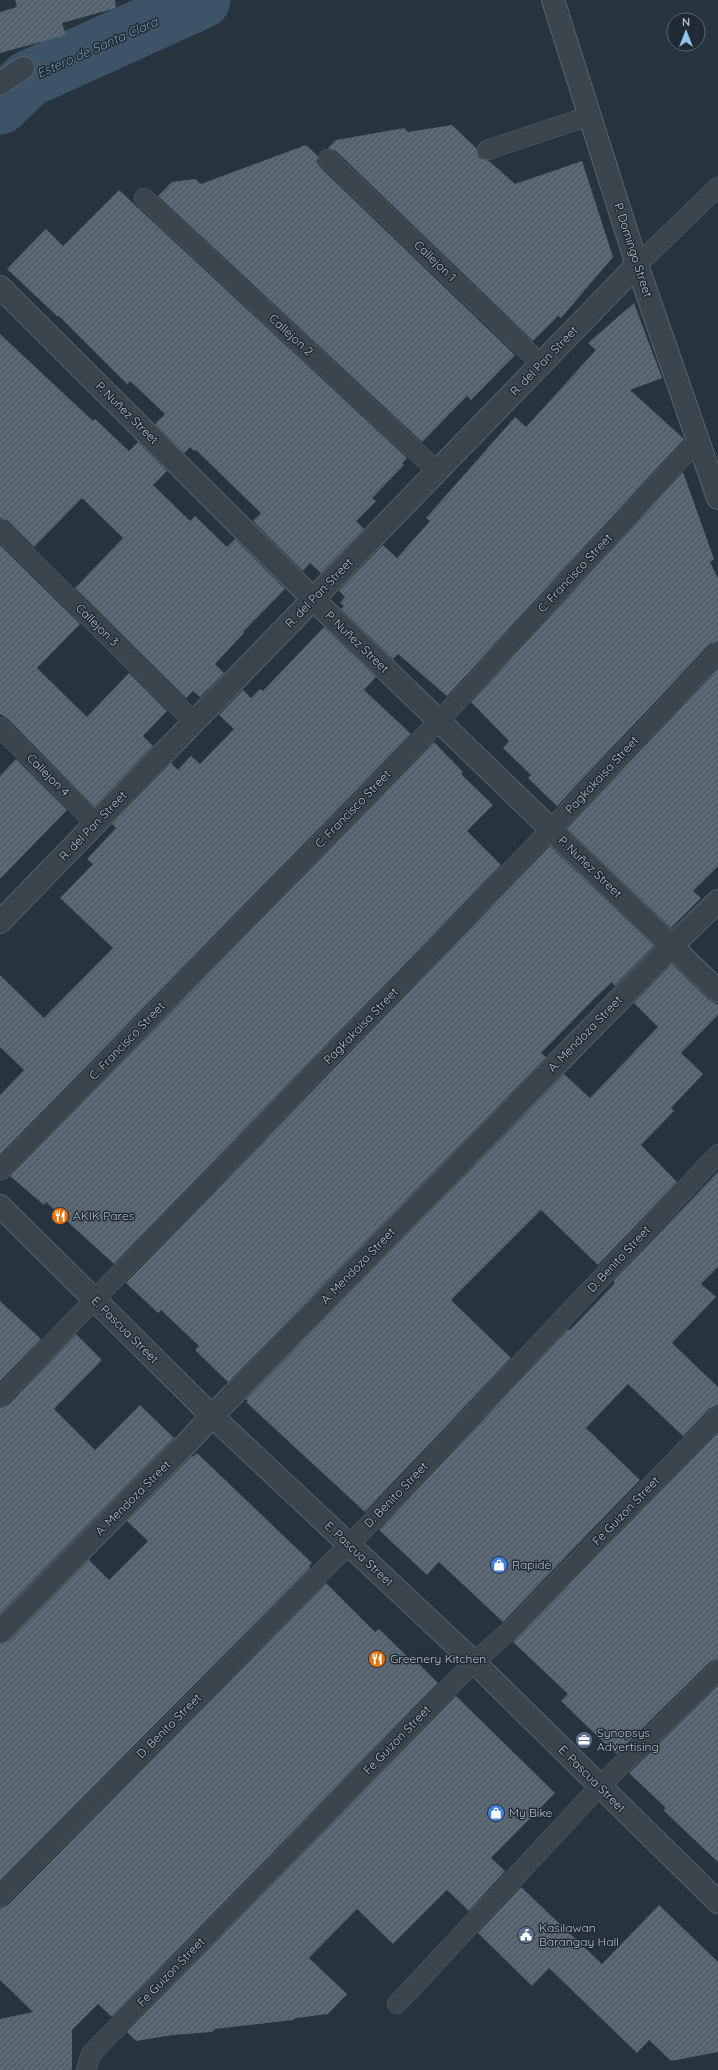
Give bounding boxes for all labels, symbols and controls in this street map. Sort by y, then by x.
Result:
north arrow [666,12,706,52]
water label: Estero de Santa Clara [34,13,161,81]
text: N [682,15,690,29]
street label: P. Domingo Street [611,201,656,299]
street label: Callejon 1 [411,237,459,284]
street label: Callejon 2 [266,311,317,359]
street label: R. del Pan Street [507,323,581,399]
street label: P. Nuñez Street [93,378,162,447]
street label: C. Francisco Street [534,530,615,615]
street label: R. del Pan Street [282,555,356,631]
street label: Callejon 3 [73,600,122,649]
street label: P. Nuñez Street [322,608,392,676]
street label: Pagkakaisa Street [562,733,641,817]
street label: Callejon 4 [24,750,73,799]
street label: C. Francisco Street [312,767,394,851]
street label: R. del Pan Street [56,788,130,864]
street label: P. Nuñez Street [555,833,625,901]
street label: Pagkakaisa Street [320,984,401,1067]
street label: A. Mendoza Street [544,992,625,1075]
street label: C. Francisco Street [86,999,168,1083]
restaurant icon: AKIK Pares [50,1206,70,1226]
place label: AKIK Pares [73,1208,135,1223]
street label: D. Benito Street [584,1222,653,1295]
street label: A. Mendoza Street [317,1224,398,1307]
street label: E. Pascua Street [89,1293,162,1366]
street label: A. Mendoza Street [92,1457,173,1538]
street label: D. Benito Street [361,1459,431,1531]
street label: Fe Guizon Street [589,1473,662,1548]
street label: E. Pascua Street [322,1518,397,1589]
shop icon: Rapidè [489,1555,509,1575]
place label: Rapidè [512,1557,551,1572]
restaurant icon: Greenery Kitchen [367,1649,387,1669]
place label: Greenery Kitchen [390,1651,486,1666]
street label: D. Benito Street [133,1690,204,1761]
street label: Fe Guizon Street [360,1702,433,1777]
place label: Synopsys Advertising [597,1725,659,1754]
office icon: Synopsys Advertising [574,1730,594,1750]
street label: E. Pascua Street [556,1742,629,1815]
shop icon: My Bike [486,1803,506,1823]
place label: My Bike [509,1805,553,1820]
place label: Kasilawan Barangay Hall [539,1920,619,1949]
public building icon: Kasilawan Barangay Hall [516,1925,536,1945]
street label: Fe Guizon Street [134,1934,207,2009]

